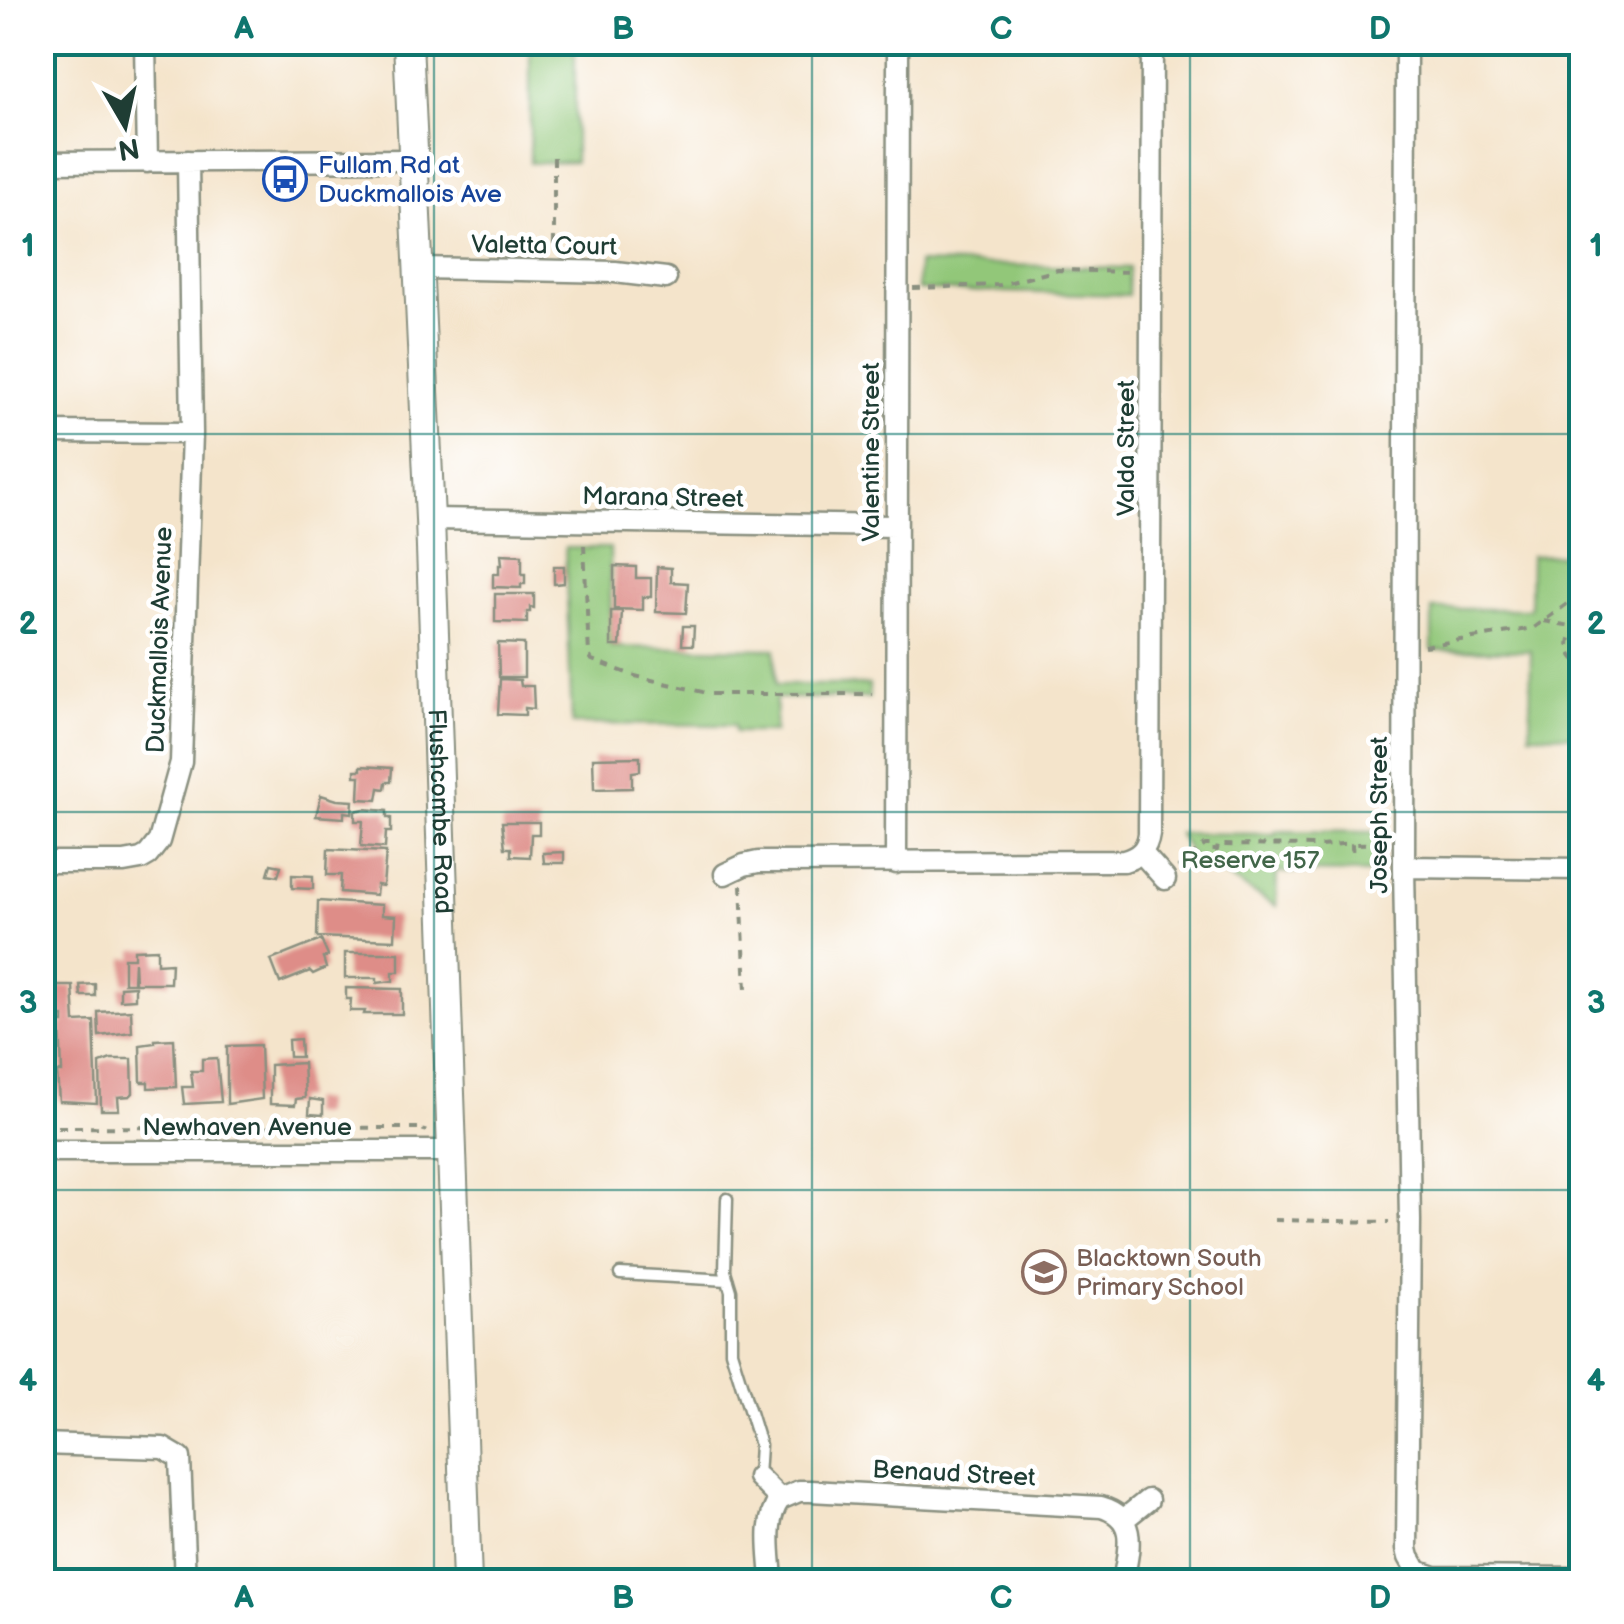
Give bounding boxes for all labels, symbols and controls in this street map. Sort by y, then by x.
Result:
text: A [233,10,254,49]
text: B [612,10,634,49]
text: C [990,10,1012,49]
text: D [1369,10,1391,49]
north arrow [75,75,175,175]
text: N [116,130,142,166]
place label: Fullam Rd at Duckmallois Ave [318,150,502,210]
bus stop icon: Fullam Rd at Duckmallois Ave [262,156,308,202]
text: 1 [21,227,35,266]
text: 1 [1589,227,1603,266]
street label: Valetta Court [471,229,618,263]
street label: Valentine Street [856,362,887,542]
street label: Valda Street [1111,379,1142,516]
street label: Marana Street [582,481,744,515]
street label: Duckmallois Avenue [141,526,179,754]
text: 2 [18,605,38,644]
text: 2 [1586,605,1606,644]
street label: Flushcombe Road [421,708,459,914]
street label: Joseph Street [1364,736,1395,894]
park label: Reserve 157 [1181,845,1320,876]
text: 3 [19,984,37,1023]
text: 3 [1587,984,1605,1023]
street label: Newhaven Avenue [142,1112,352,1143]
place label: Blacktown South Primary School [1076,1243,1262,1303]
school or university icon: Blacktown South Primary School [1021,1249,1067,1295]
text: 4 [19,1362,38,1401]
text: 4 [1587,1362,1606,1401]
street label: Benaud Street [872,1454,1037,1494]
text: A [233,1579,254,1618]
text: B [612,1579,634,1618]
text: C [990,1579,1012,1618]
text: D [1369,1579,1391,1618]

